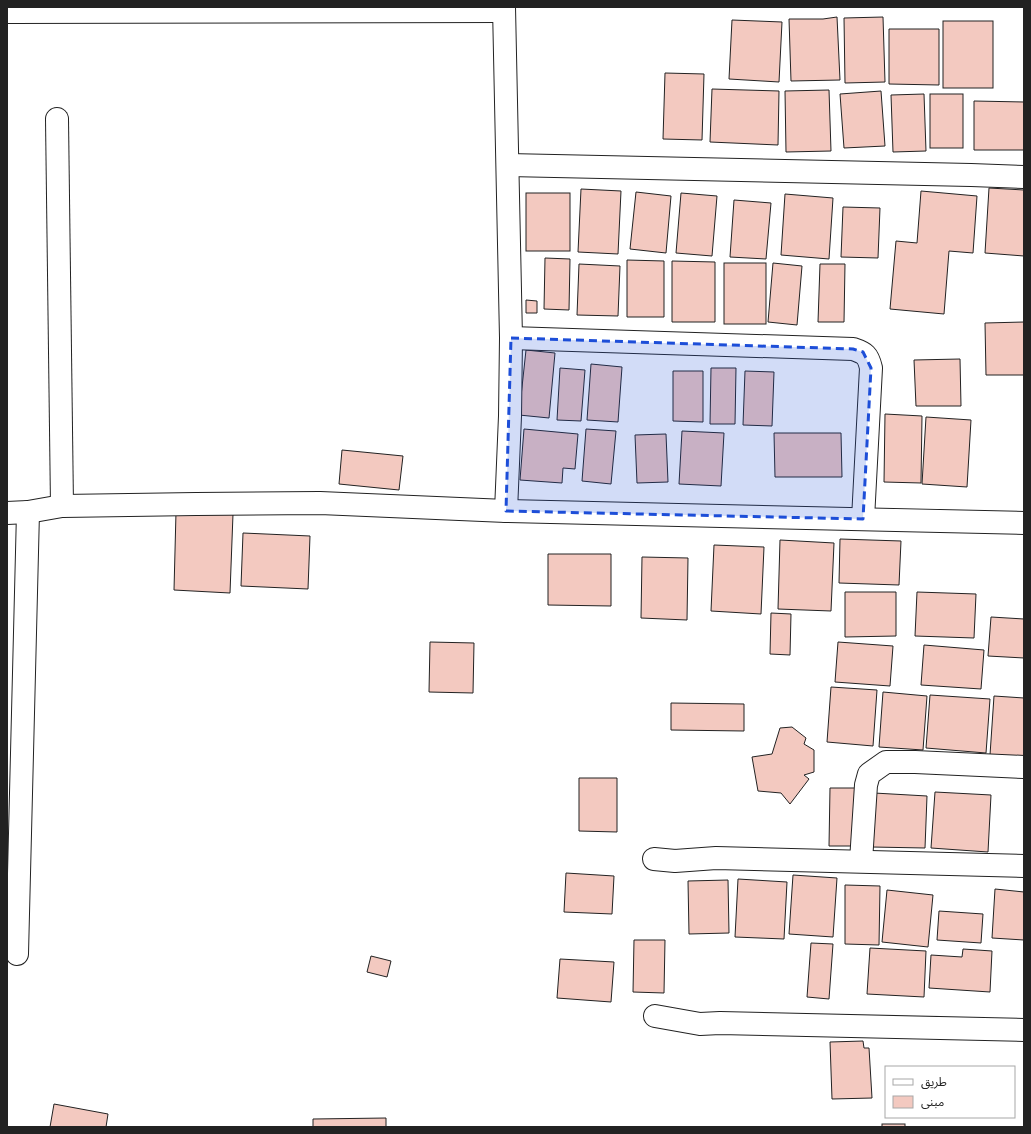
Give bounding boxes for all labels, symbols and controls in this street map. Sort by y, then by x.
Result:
legend [885,1066,1015,1118]
text: طريق [921,1074,947,1090]
text: مبنى [921,1094,944,1109]

